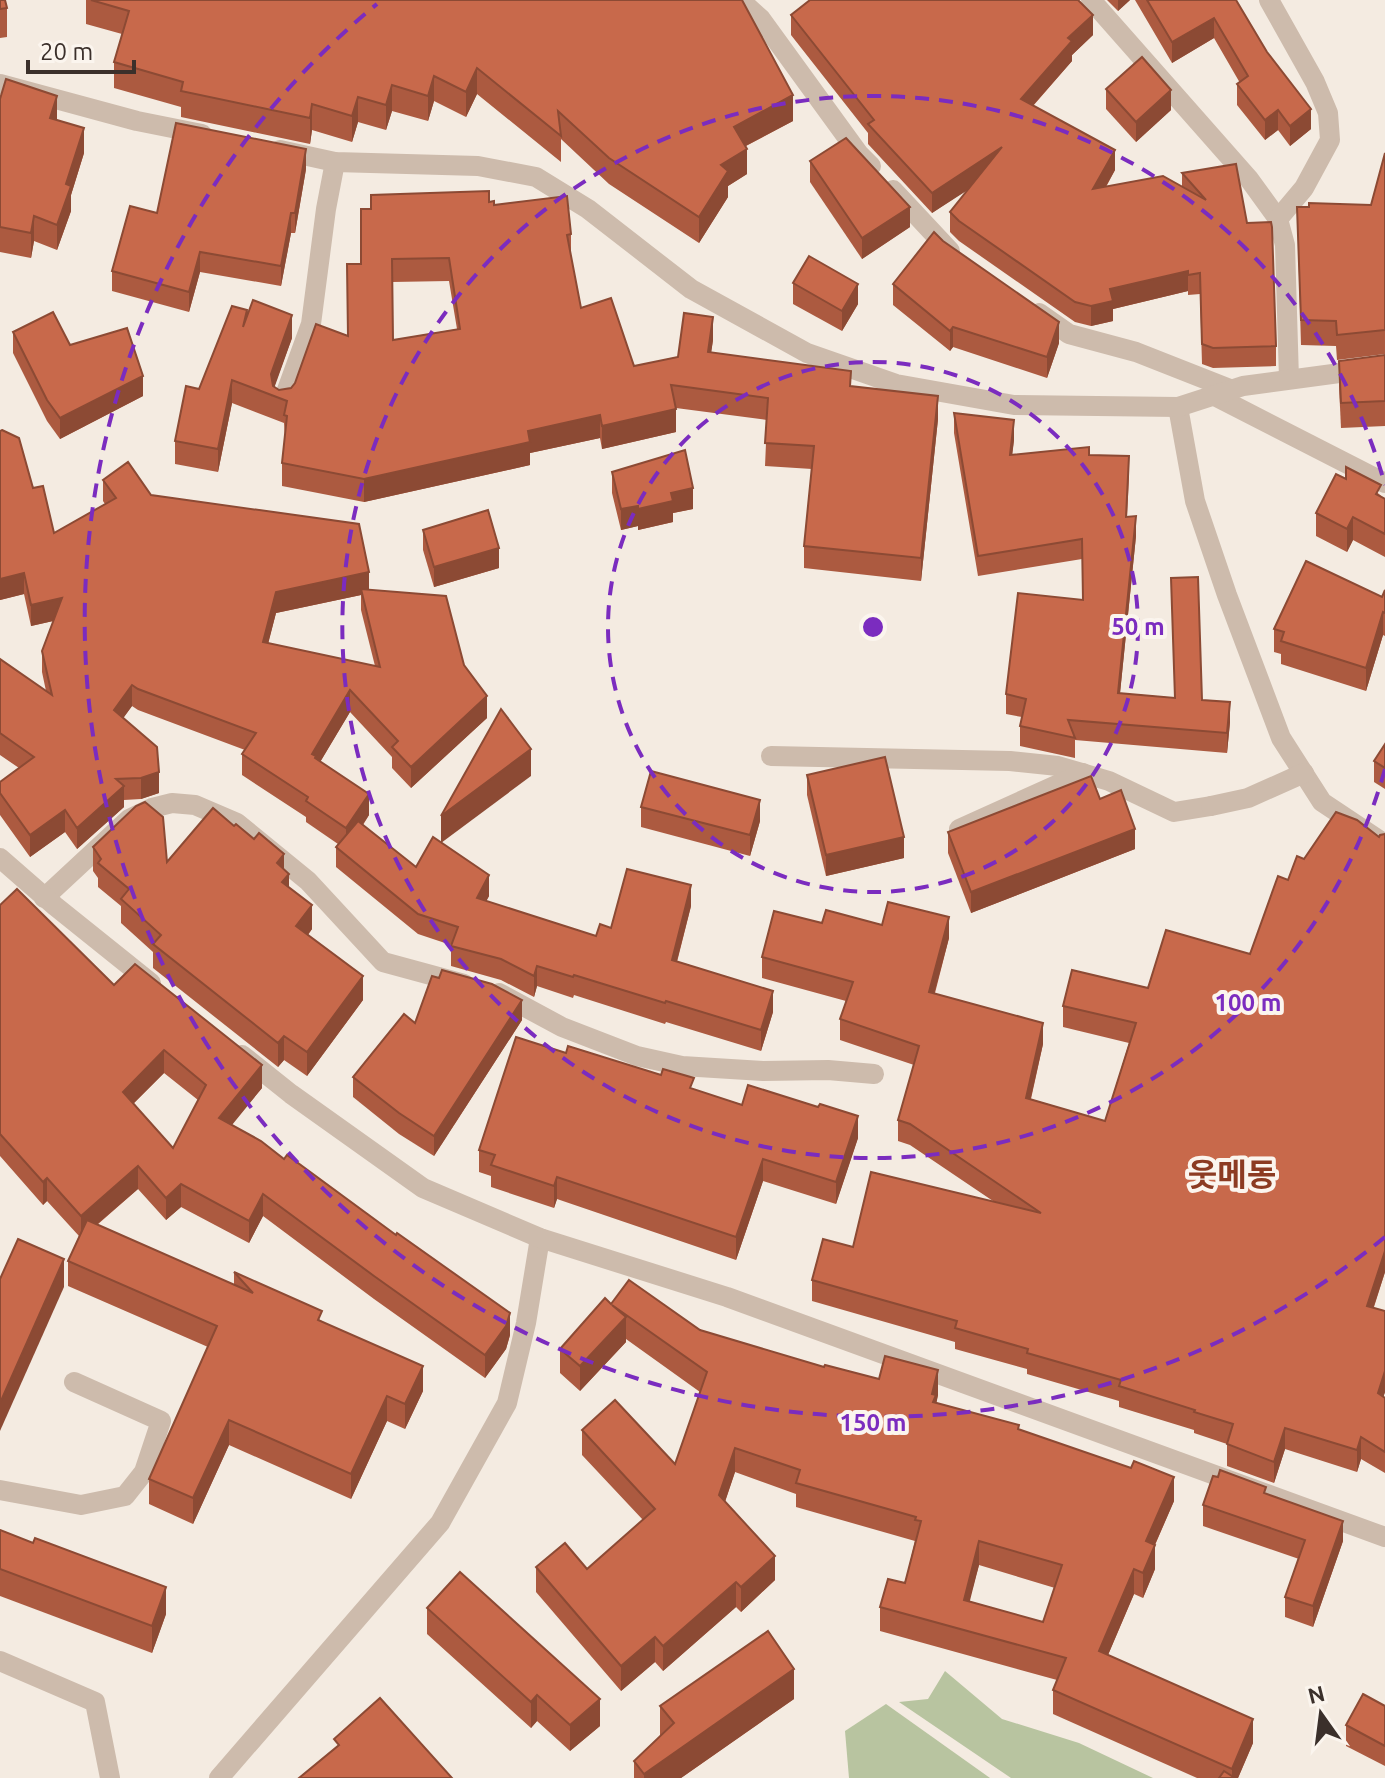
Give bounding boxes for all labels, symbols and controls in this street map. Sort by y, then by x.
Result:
scale bar [28,24,134,74]
text: 20 m [40,38,93,65]
centre of rings [859,613,887,641]
text: 50 m [1111,613,1165,640]
text: 100 m [1215,989,1281,1016]
district label: 웃메동 [1188,1156,1276,1192]
text: 150 m [840,1409,906,1436]
north arrow [1281,1674,1361,1754]
text: N [1305,1680,1327,1708]

